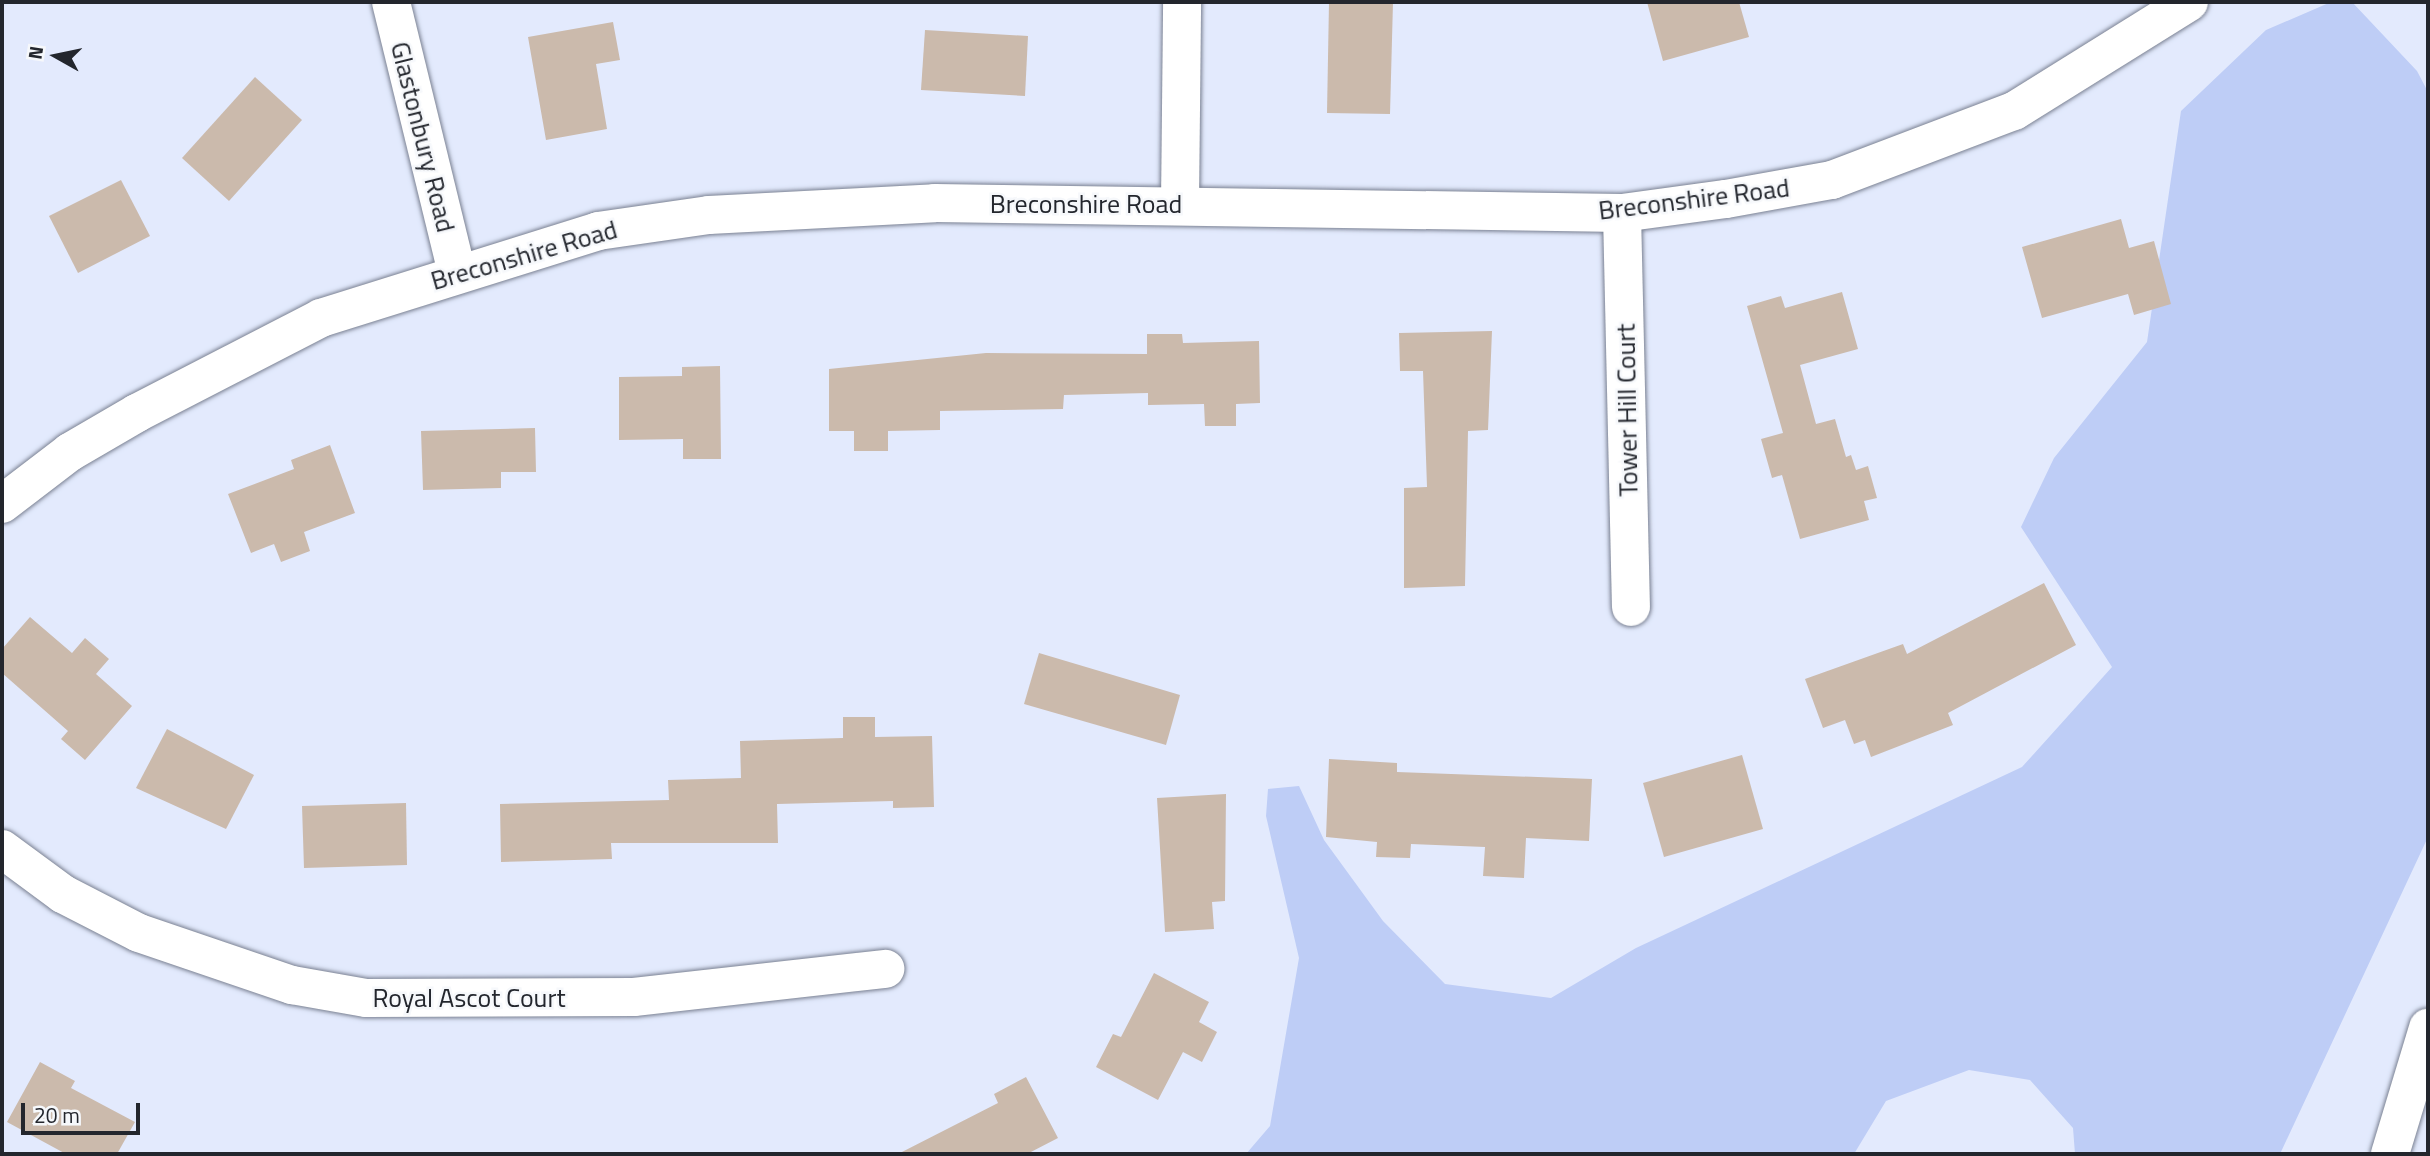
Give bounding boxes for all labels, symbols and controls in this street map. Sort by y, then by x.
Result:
north arrow [21,21,91,91]
street label: Glastonbury Road [384,39,462,235]
text: N [19,44,50,61]
street label: Breconshire Road [1597,172,1791,226]
street label: Breconshire Road [990,188,1182,220]
street label: Breconshire Road [427,213,621,297]
street label: Tower Hill Court [1610,323,1644,497]
street label: Royal Ascot Court [372,982,566,1014]
scale bar [24,1090,144,1134]
text: 20 m [34,1099,80,1131]

